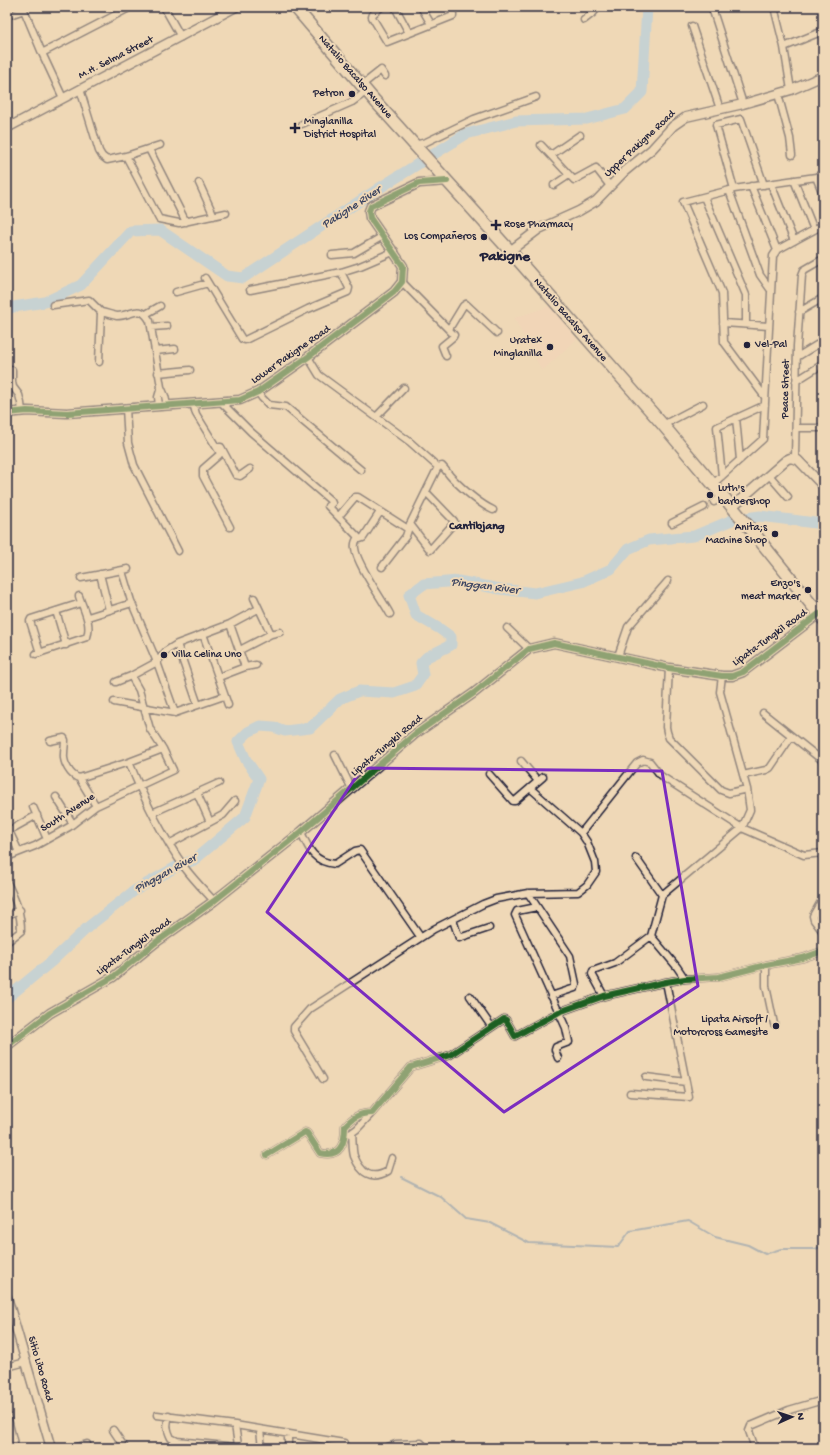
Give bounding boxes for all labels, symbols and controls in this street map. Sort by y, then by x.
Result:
street label: M.H. Selma Street [77,33,157,82]
street label: Natalio Bacalso Avenue [316,33,395,121]
place label: Petron [312,88,345,100]
marker: Petron [347,89,357,99]
street label: Upper Pakigne Road [602,107,679,180]
place label: Minglanilla District Hospital [303,116,377,141]
marker: Minglanilla District Hospital [289,122,301,134]
water label: Pakigne River [320,182,386,232]
place label: Rose Pharmacy [504,219,573,231]
marker: Rose Pharmacy [491,220,501,230]
place label: Los Compañeros [404,231,477,243]
marker: Los Compañeros [479,232,489,242]
district label: Pakigne [479,248,531,266]
street label: Natalio Bacalso Avenue [531,276,610,364]
street label: Lower Pakigne Road [249,322,334,387]
place label: Uratex Minglanilla [493,335,543,360]
place label: Vel-Pal [754,339,788,351]
marker: Vel-Pal [742,340,752,350]
marker: Uratex Minglanilla [545,342,555,352]
street label: Peace Street [779,358,793,420]
place label: Luth's barbershop [718,483,771,508]
marker: Luth's barbershop [705,490,715,500]
district label: Cantibjang [448,520,505,534]
place label: Anita;s Machine Shop [706,522,768,547]
marker: Anita;s Machine Shop [770,529,780,539]
water label: Pinggan River [450,576,523,598]
place label: Enzo's meat marker [741,578,801,603]
marker: Enzo's meat marker [803,585,813,595]
street label: Lipata-Tungkil Road [730,606,811,669]
place label: Villa Celina Uno [171,649,242,661]
marker: Villa Celina Uno [159,650,169,660]
street label: Lipata-Tungkil Road [349,712,426,779]
street label: South Avenue [39,791,98,835]
water label: Pinggan River [133,850,202,897]
street label: Lipata-Tungkil Road [94,915,175,978]
place label: Lipata Airsoft / Motorcross Gamesite [673,1013,768,1039]
marker: Lipata Airsoft / Motorcross Gamesite [771,1021,781,1031]
street label: Sitio Libo Road [25,1335,55,1404]
north arrow [772,1397,812,1437]
text: N [794,1413,806,1420]

